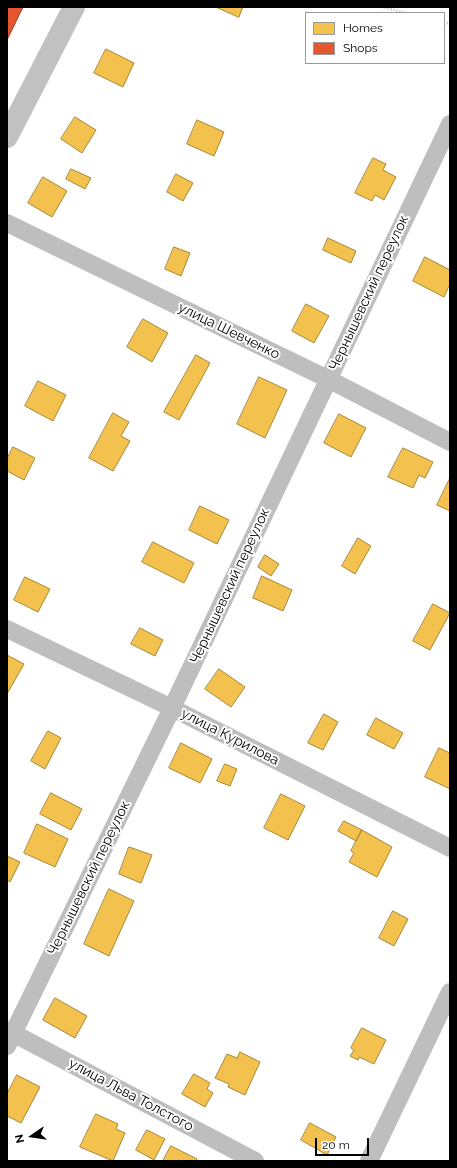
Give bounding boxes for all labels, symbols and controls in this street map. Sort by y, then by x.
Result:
legend [305,12,445,64]
text: Homes [343,21,383,35]
text: Shops [343,41,378,55]
street label: Чернышевский переулок [326,213,412,373]
street label: улица Шевченко [175,299,283,363]
street label: Чернышевский переулок [187,506,273,666]
street label: улица Курилова [178,705,282,769]
street label: Чернышевский переулок [44,798,134,958]
street label: улица Льва Толстого [66,1055,196,1135]
north arrow [12,1116,52,1156]
scale bar [317,1130,371,1156]
text: N [13,1133,27,1144]
text: 20 m [322,1138,350,1152]

